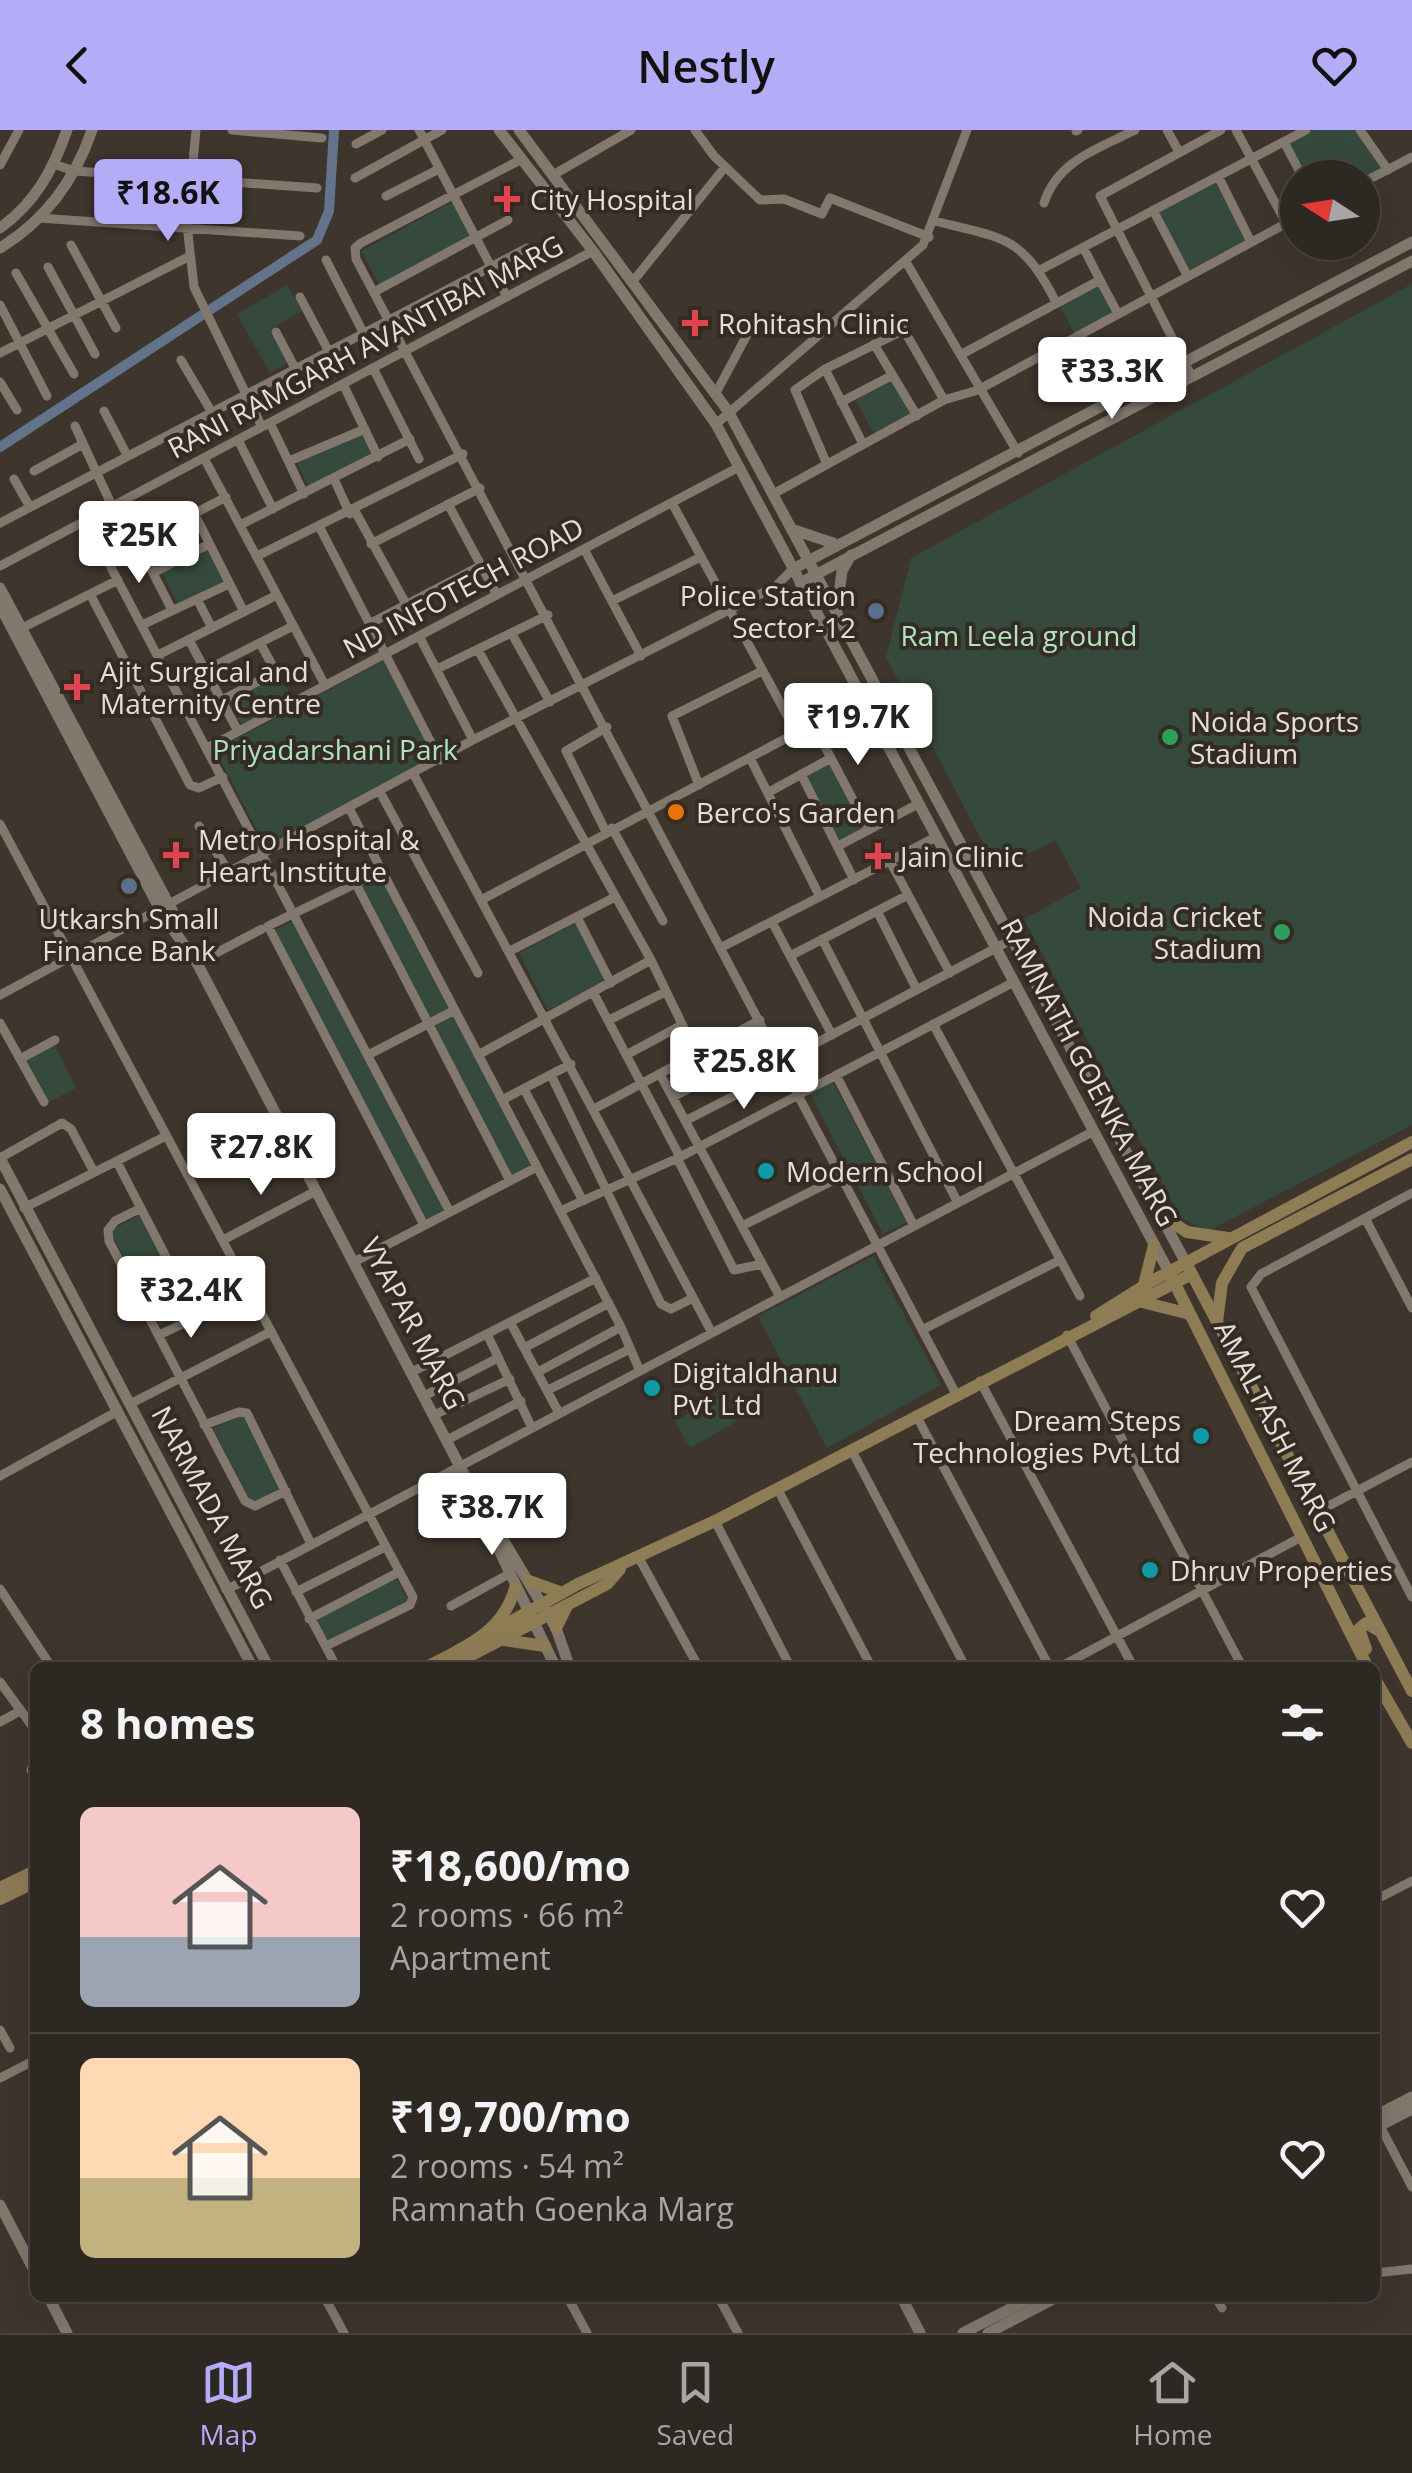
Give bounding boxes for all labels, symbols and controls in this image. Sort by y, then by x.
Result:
text: Nestly [637,35,775,96]
icon: back [50,38,105,93]
icon: heart [1307,38,1362,93]
pin: ₹18.6K [87,159,249,244]
north arrow [1280,160,1380,260]
map controls [1280,160,1380,260]
text: ₹18.6K [116,170,220,213]
place label: City Hospital [530,180,694,218]
marker: City Hospital [494,186,520,212]
street label: RANI RAMGARH AVANTIBAI MARG [161,225,569,467]
place label: Rohitash Clinic [718,304,909,342]
marker: Rohitash Clinic [682,310,708,336]
pin: ₹33.3K [1031,337,1193,422]
text: ₹33.3K [1060,348,1164,391]
pin: ₹25K [80,501,198,586]
street label: ND INFOTECH ROAD [336,507,590,667]
text: ₹25K [101,512,177,555]
place label: Police Station Sector-12 [680,576,856,646]
marker: Police Station Sector-12 [865,600,887,622]
park label: Ram Leela ground [901,616,1137,654]
place label: Ajit Surgical and Maternity Centre [100,652,321,722]
marker: Ajit Surgical and Maternity Centre [64,674,90,700]
pin: ₹19.7K [777,683,939,768]
text: ₹19.7K [806,694,910,737]
place label: Noida Sports Stadium [1190,702,1359,772]
marker: Noida Sports Stadium [1159,726,1181,748]
park label: Priyadarshani Park [212,730,458,768]
place label: Berco's Garden [696,793,896,831]
marker: Berco's Garden [665,801,687,823]
place label: Metro Hospital & Heart Institute [198,820,420,890]
place label: Jain Clinic [897,837,1024,875]
marker: Metro Hospital & Heart Institute [163,842,189,868]
marker: Jain Clinic [865,843,891,869]
marker: Utkarsh Small Finance Bank [118,875,140,897]
place label: Noida Cricket Stadium [1087,897,1262,967]
place label: Utkarsh Small Finance Bank [39,899,219,969]
street label: RAMNATH GOENKA MARG [993,911,1187,1233]
marker: Noida Cricket Stadium [1271,921,1293,943]
pin: ₹25.8K [663,1027,825,1112]
text: ₹25.8K [692,1038,796,1081]
pin: ₹27.8K [180,1113,342,1198]
text: ₹27.8K [209,1124,313,1167]
place label: Modern School [786,1152,983,1190]
marker: Modern School [755,1160,777,1182]
street label: VYAPAR MARG [353,1230,475,1416]
pin: ₹32.4K [110,1256,272,1341]
text: ₹32.4K [139,1267,243,1310]
street label: AMALTASH MARG [1206,1314,1346,1538]
place label: Digitaldhanu Pvt Ltd [672,1353,838,1423]
marker: Digitaldhanu Pvt Ltd [641,1377,663,1399]
street label: NARMADA MARG [143,1399,283,1615]
place label: Dream Steps Technologies Pvt Ltd [913,1401,1181,1471]
marker: Dream Steps Technologies Pvt Ltd [1190,1425,1212,1447]
pin: ₹38.7K [411,1473,573,1558]
text: ₹38.7K [440,1484,544,1527]
place label: Dhruv Properties [1170,1551,1393,1589]
marker: Dhruv Properties [1139,1559,1161,1581]
text: 8 homes [80,1694,255,1751]
icon: filters [1275,1695,1330,1750]
text: ₹18,600/mo [390,1836,631,1893]
icon: home [160,1847,280,1967]
icon: heart [1275,1880,1330,1935]
text: 2 rooms · 66 m² [390,1893,624,1936]
text: Apartment [390,1936,551,1979]
text: ₹19,700/mo [390,2087,631,2144]
icon: home [160,2098,280,2218]
icon: heart [1275,2131,1330,2186]
text: 2 rooms · 54 m² [390,2144,624,2187]
text: Ramnath Goenka Marg [390,2187,734,2230]
tab: Map [200,2355,257,2453]
tab: Saved [656,2355,734,2453]
tab: Home [1133,2355,1212,2453]

